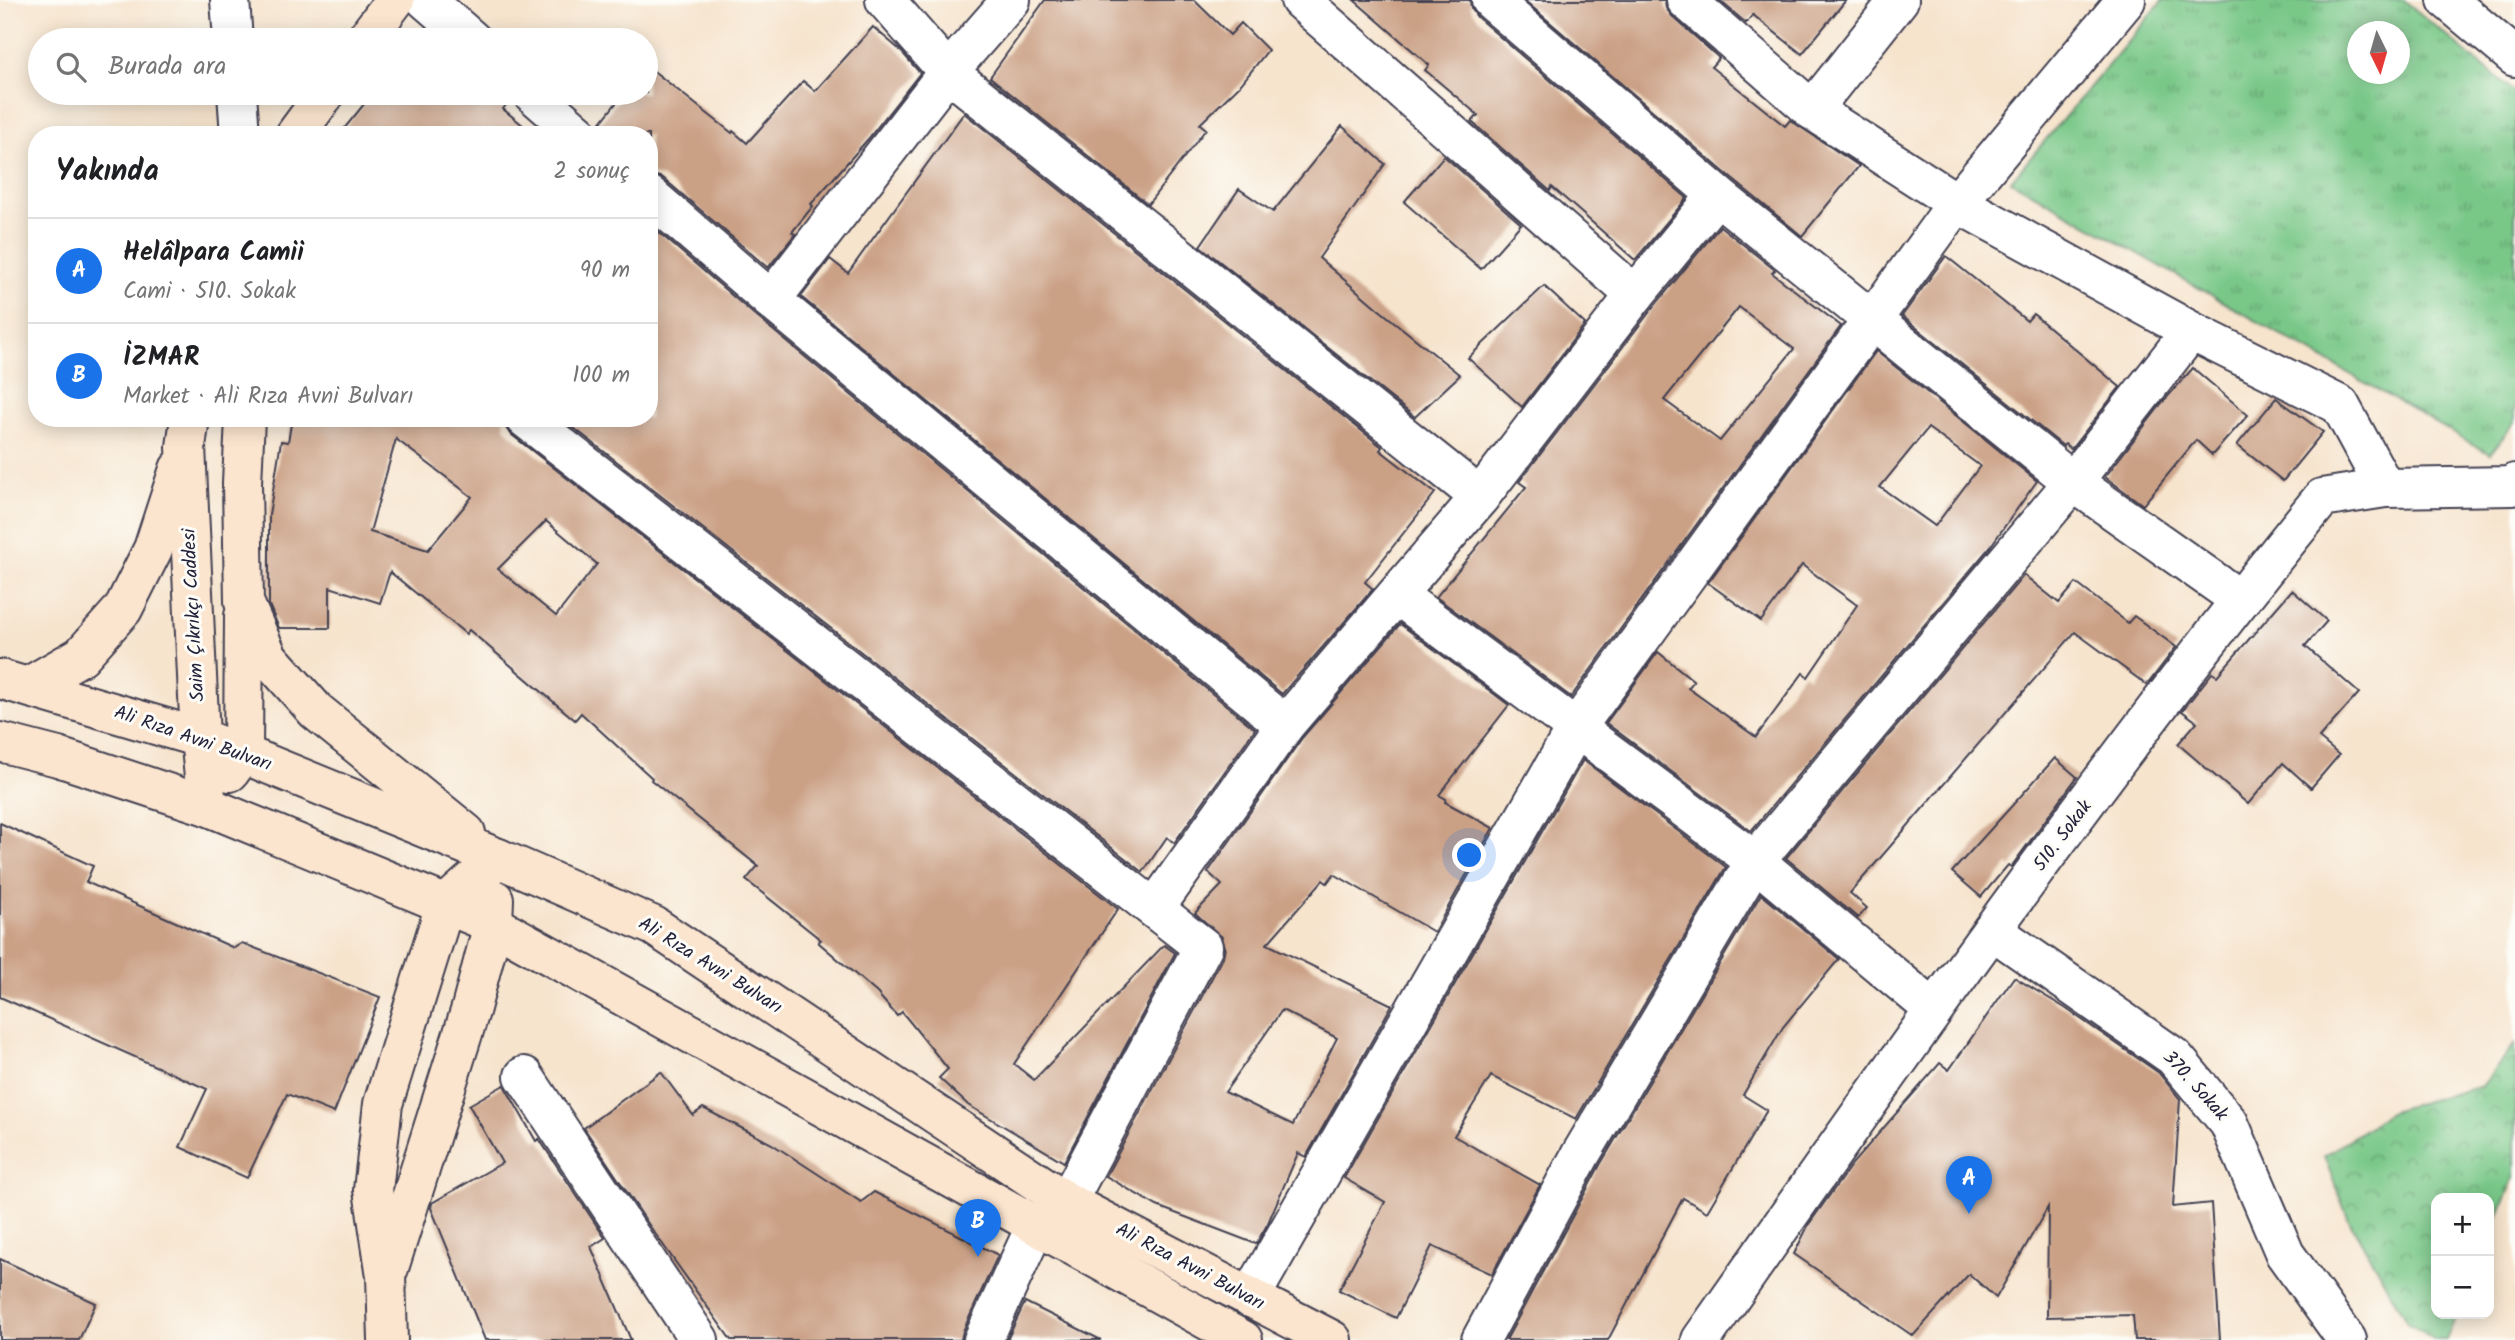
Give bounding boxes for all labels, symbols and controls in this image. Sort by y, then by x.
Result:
north arrow [2347,21,2410,84]
search box [28,28,658,105]
text: Burada ara [108,46,226,88]
icon: search [52,48,90,86]
text: Yakında [56,148,159,196]
text: 2 sonuç [554,154,630,190]
text: Helâlpara Camii [123,232,304,274]
text: A [72,253,86,289]
text: 90 m [580,253,630,289]
text: Cami · 510. Sokak [123,274,296,310]
text: İZMAR [123,337,200,379]
text: B [72,358,86,394]
text: 100 m [572,358,630,394]
text: Market · Ali Rıza Avni Bulvarı [123,379,413,415]
street label: Saim Çıkrıkçı Caddesi [174,526,214,702]
street label: Ali Rıza Avni Bulvarı [110,698,276,780]
street label: 510. Sokak [2026,794,2100,878]
your location [1452,838,1486,872]
street label: Ali Rıza Avni Bulvarı [632,910,788,1023]
street label: 370. Sokak [2155,1044,2235,1128]
pin: A [1946,1156,1992,1214]
map controls [2431,1193,2494,1319]
button: + [2431,1193,2494,1256]
pin: B [955,1199,1001,1257]
street label: Ali Rıza Avni Bulvarı [1110,1215,1270,1319]
button: − [2431,1256,2494,1319]

